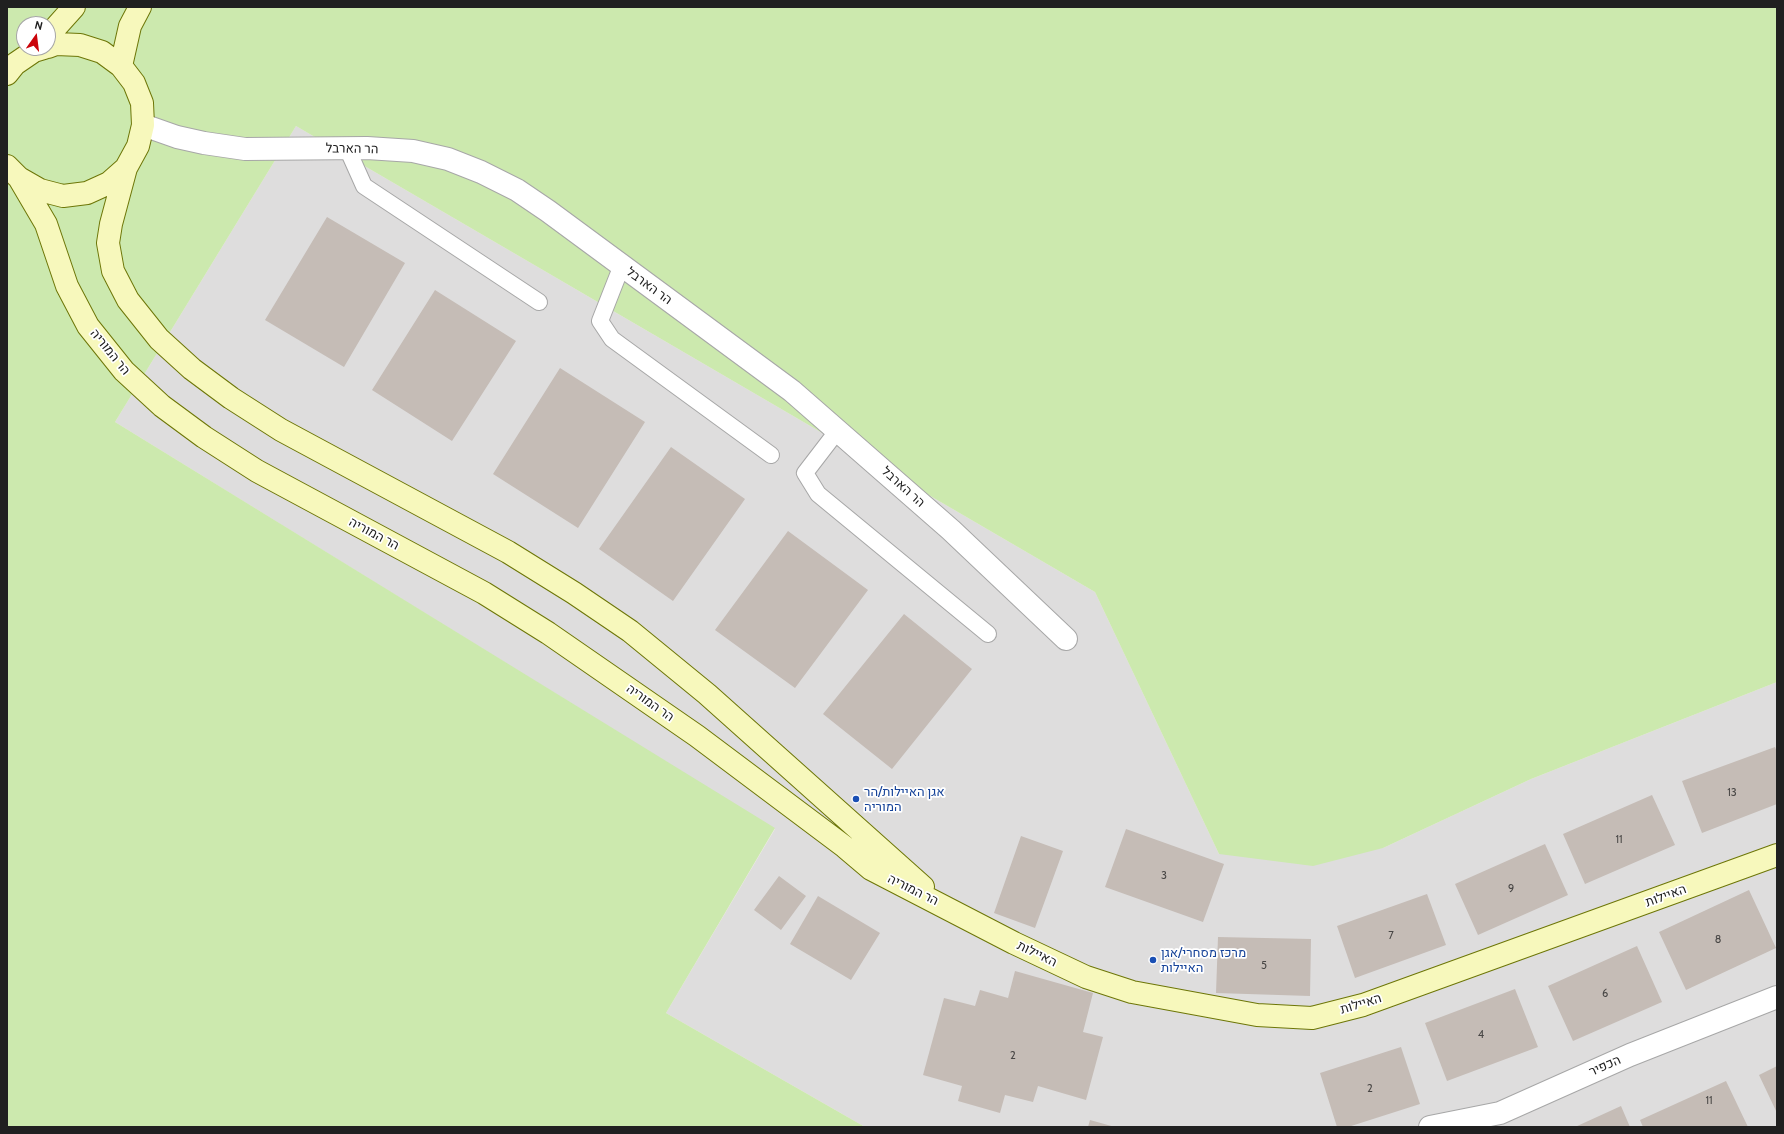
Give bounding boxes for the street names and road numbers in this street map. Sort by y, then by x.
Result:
street label: הר הארבל [325,141,379,157]
street label: הר הארבל [623,264,675,308]
street label: הר המוריה [87,326,133,378]
street label: הר הארבל [878,464,928,510]
street label: הר המוריה [346,514,402,554]
street label: הר המוריה [623,681,677,725]
street label: הר המוריה [885,871,941,909]
street label: האיילות [1643,881,1689,911]
street label: האיילות [1014,938,1060,970]
street label: האיילות [1338,990,1384,1018]
street label: הכפיר [1587,1052,1623,1080]

